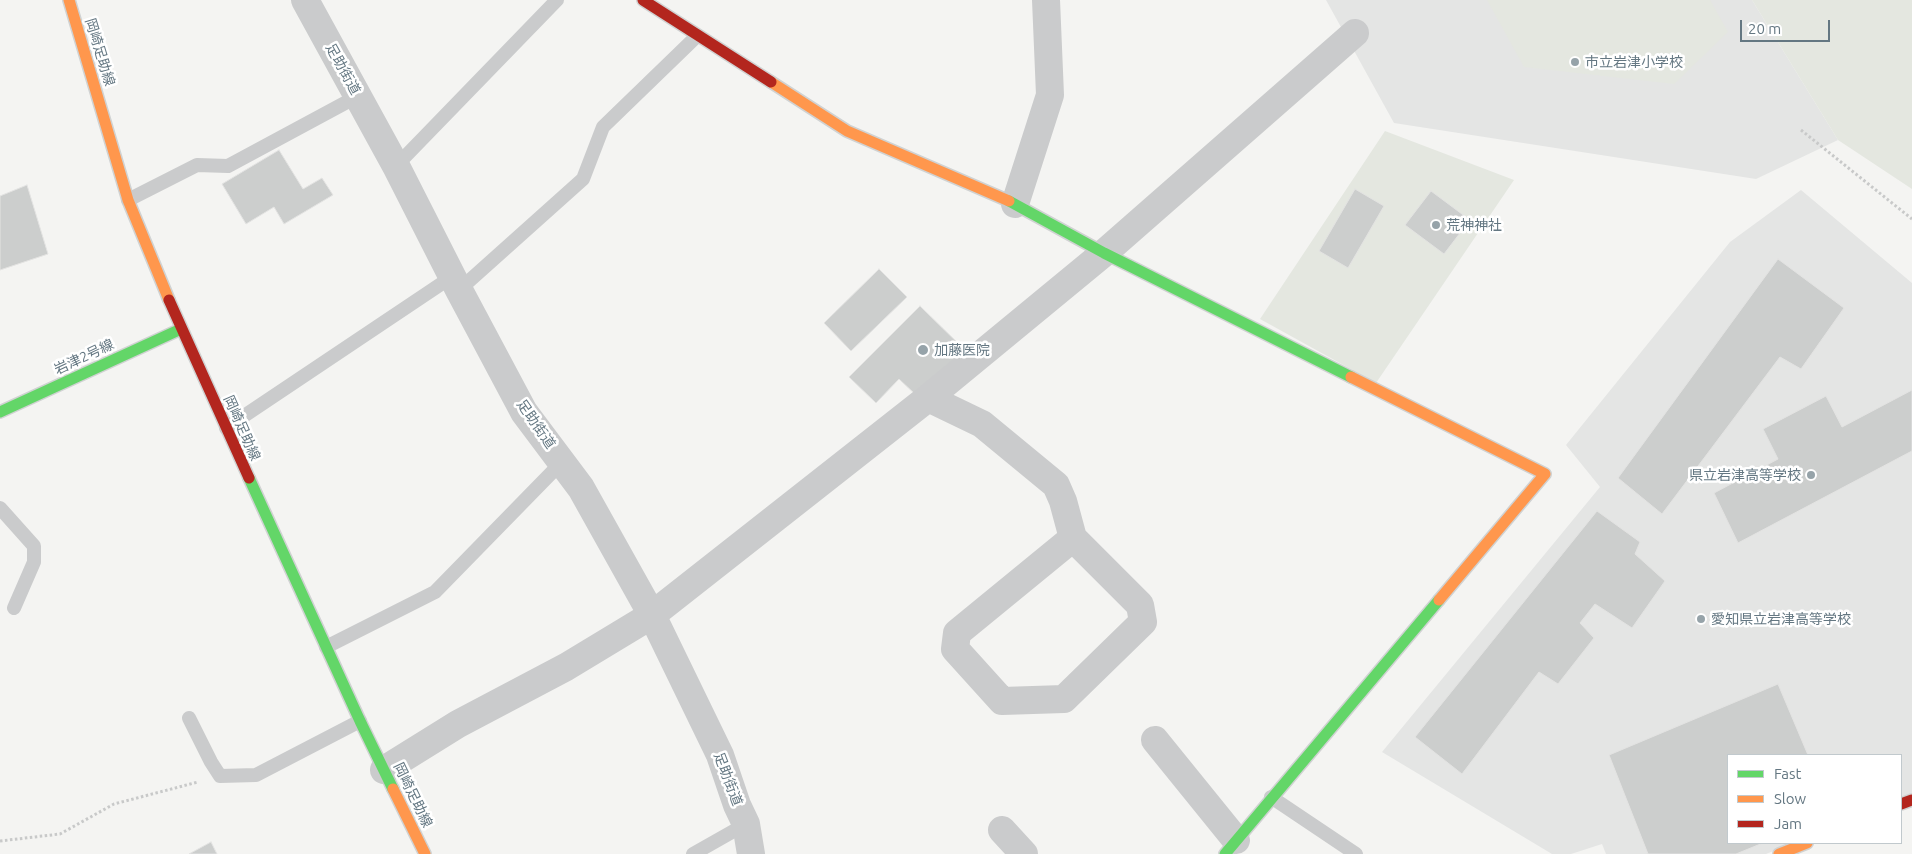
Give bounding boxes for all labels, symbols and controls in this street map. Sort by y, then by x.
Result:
scale bar [1742,10,1832,42]
street label: 岡崎足助線 [82,16,118,88]
text: 20 m [1748,20,1781,37]
street label: 足助街道 [322,40,364,98]
place label: 市立岩津小学校 [1585,54,1683,70]
marker: 市立岩津小学校 [1569,56,1581,68]
place label: 荒神神社 [1446,217,1502,233]
marker: 荒神神社 [1430,219,1442,231]
street label: 岩津2号線 [51,336,117,378]
place label: 加藤医院 [934,342,990,358]
marker: 加藤医院 [916,343,930,357]
street label: 岡崎足助線 [220,393,264,463]
street label: 足助街道 [513,396,559,452]
place label: 県立岩津高等学校 [1689,467,1801,483]
marker: 県立岩津高等学校 [1805,469,1817,481]
place label: 愛知県立岩津高等学校 [1711,611,1851,627]
marker: 愛知県立岩津高等学校 [1695,613,1707,625]
street label: 足助街道 [710,750,746,808]
legend [1727,754,1902,844]
street label: 岡崎足助線 [390,760,436,830]
text: Fast [1774,765,1801,782]
text: Slow [1774,790,1806,807]
text: Jam [1774,815,1802,832]

